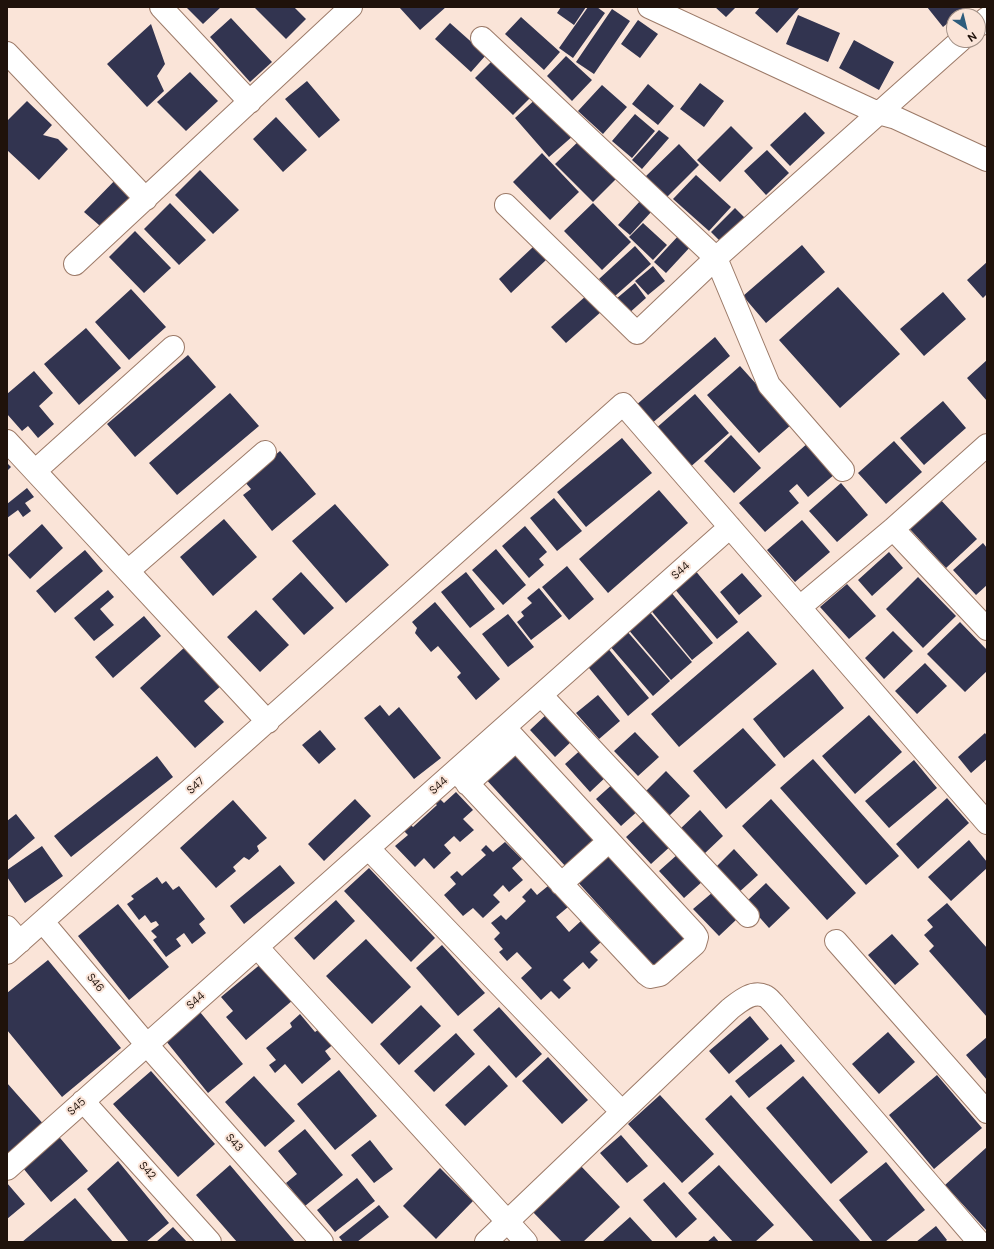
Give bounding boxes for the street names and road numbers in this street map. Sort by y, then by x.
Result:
street label: S44 [669,559,693,583]
street label: S44 [427,774,451,798]
street label: S47 [185,775,207,797]
street label: S46 [84,971,106,995]
street label: S44 [184,990,208,1012]
street label: S45 [65,1095,89,1119]
street label: S43 [223,1131,245,1155]
street label: S42 [136,1159,158,1183]

